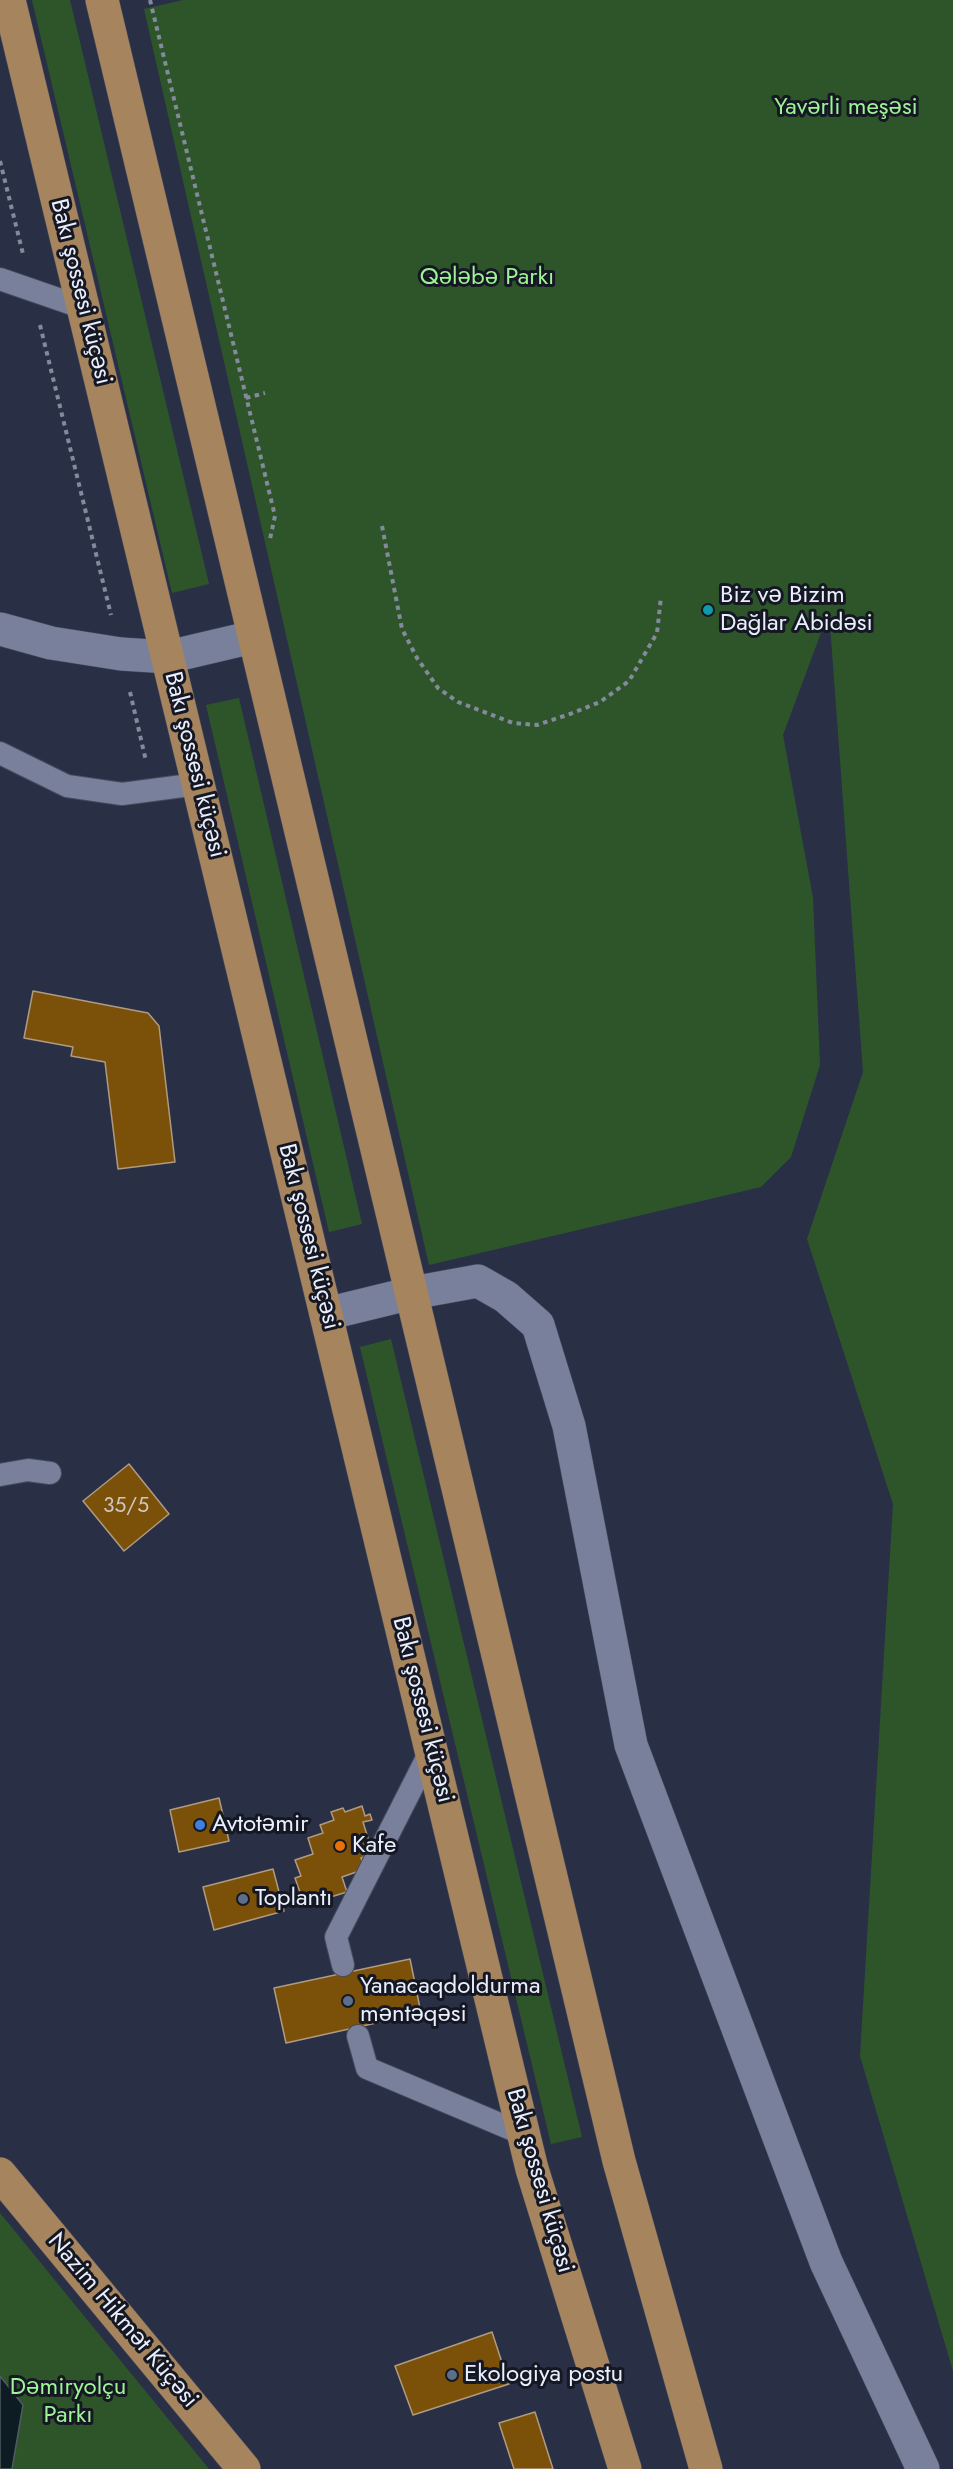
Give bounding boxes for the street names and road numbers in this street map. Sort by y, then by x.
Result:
street label: Bakı şossesi küçəsi [43,196,117,388]
street label: Bakı şossesi küçəsi [157,669,231,861]
street label: Bakı şossesi küçəsi [271,1141,345,1333]
street label: Bakı şossesi küçəsi [385,1614,459,1806]
street label: Bakı şossesi küçəsi [499,2086,579,2276]
street label: Nazim Hikmət Küçəsi [41,2228,203,2414]

